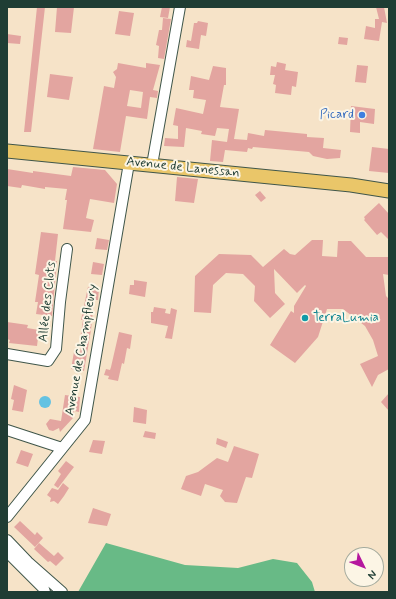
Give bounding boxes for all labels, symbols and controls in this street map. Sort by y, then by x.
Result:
place label: Picard [320,107,354,123]
marker: Picard [357,110,367,120]
street label: Avenue de Lanessan [126,154,240,182]
street label: Allée des Clots [36,261,60,343]
street label: Avenue de Champfleury [63,283,101,417]
place label: TerraLumia [313,310,379,326]
marker: TerraLumia [300,313,310,323]
north arrow [344,547,384,587]
text: N [364,567,380,582]

